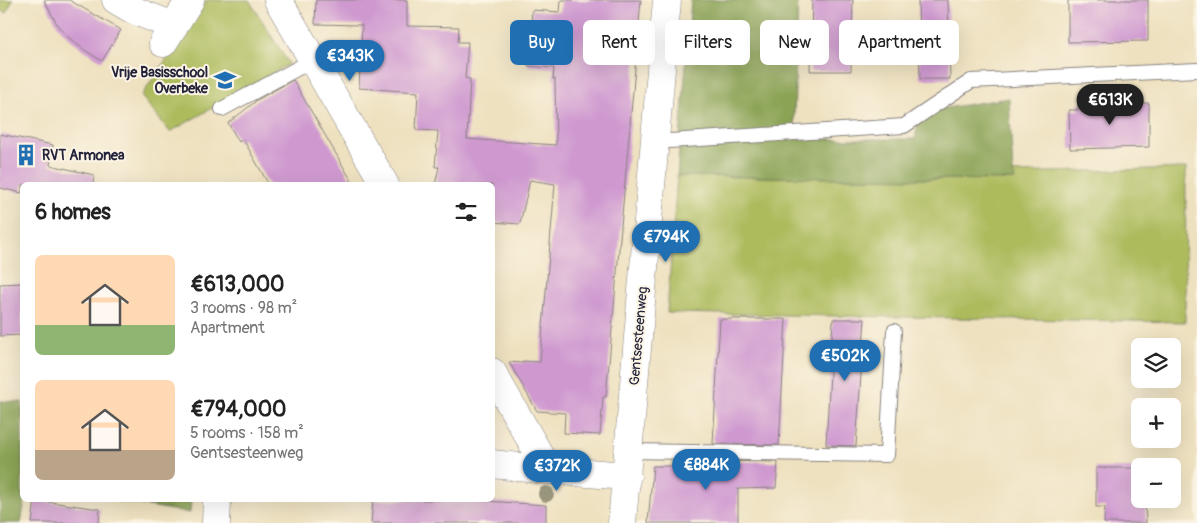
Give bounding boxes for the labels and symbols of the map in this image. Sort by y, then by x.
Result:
pin: €343K [315,39,385,82]
place label: Vrije Basisschool Overbeke [111,64,209,97]
school or university icon: Vrije Basisschool Overbeke [212,67,238,93]
pin: €613K [1075,84,1145,126]
building icon: RVT Armonea [13,142,39,168]
place label: RVT Armonea [42,147,125,164]
pin: €794K [631,220,701,263]
street label: Gentsesteenweg [626,286,651,386]
pin: €502K [810,340,880,382]
pin: €884K [671,448,741,491]
pin: €372K [522,450,592,492]

